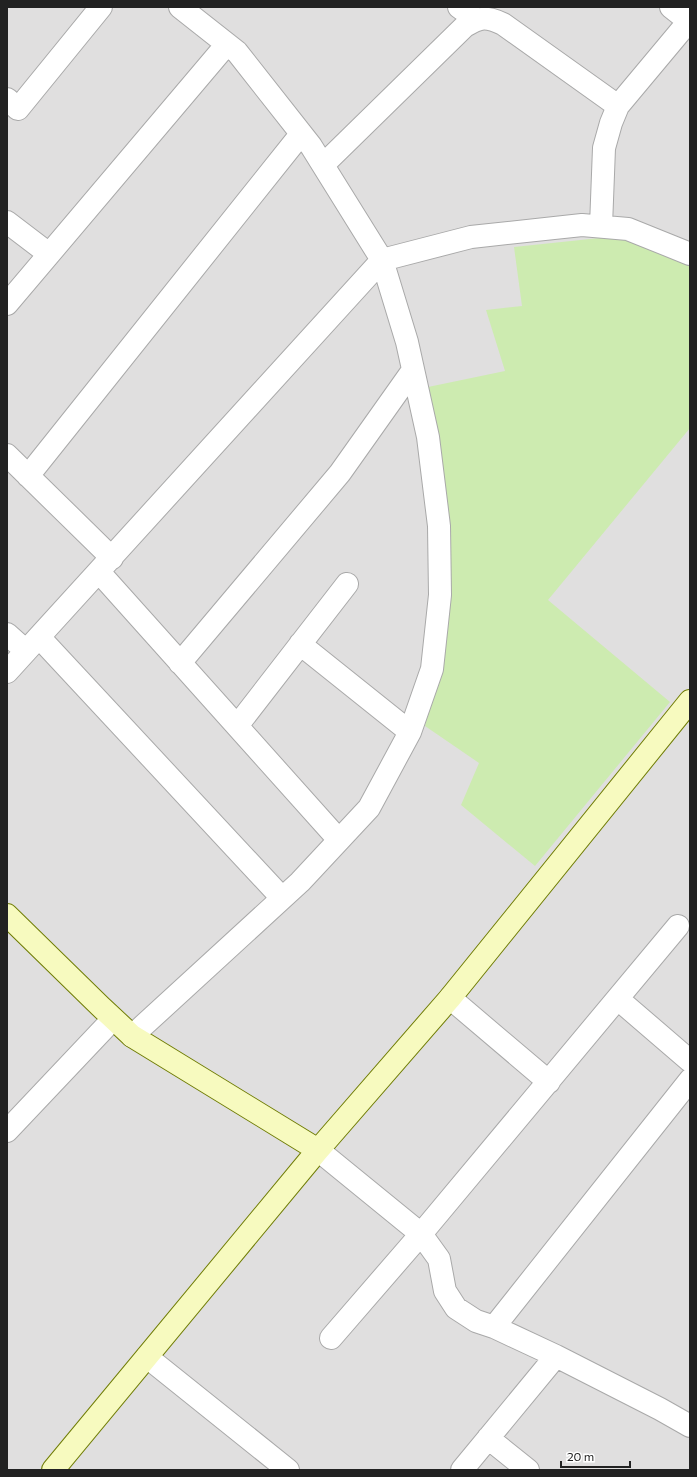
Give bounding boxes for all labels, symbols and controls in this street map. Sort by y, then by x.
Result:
scale bar [561,1443,630,1469]
text: 20 m [567,1449,594,1463]

